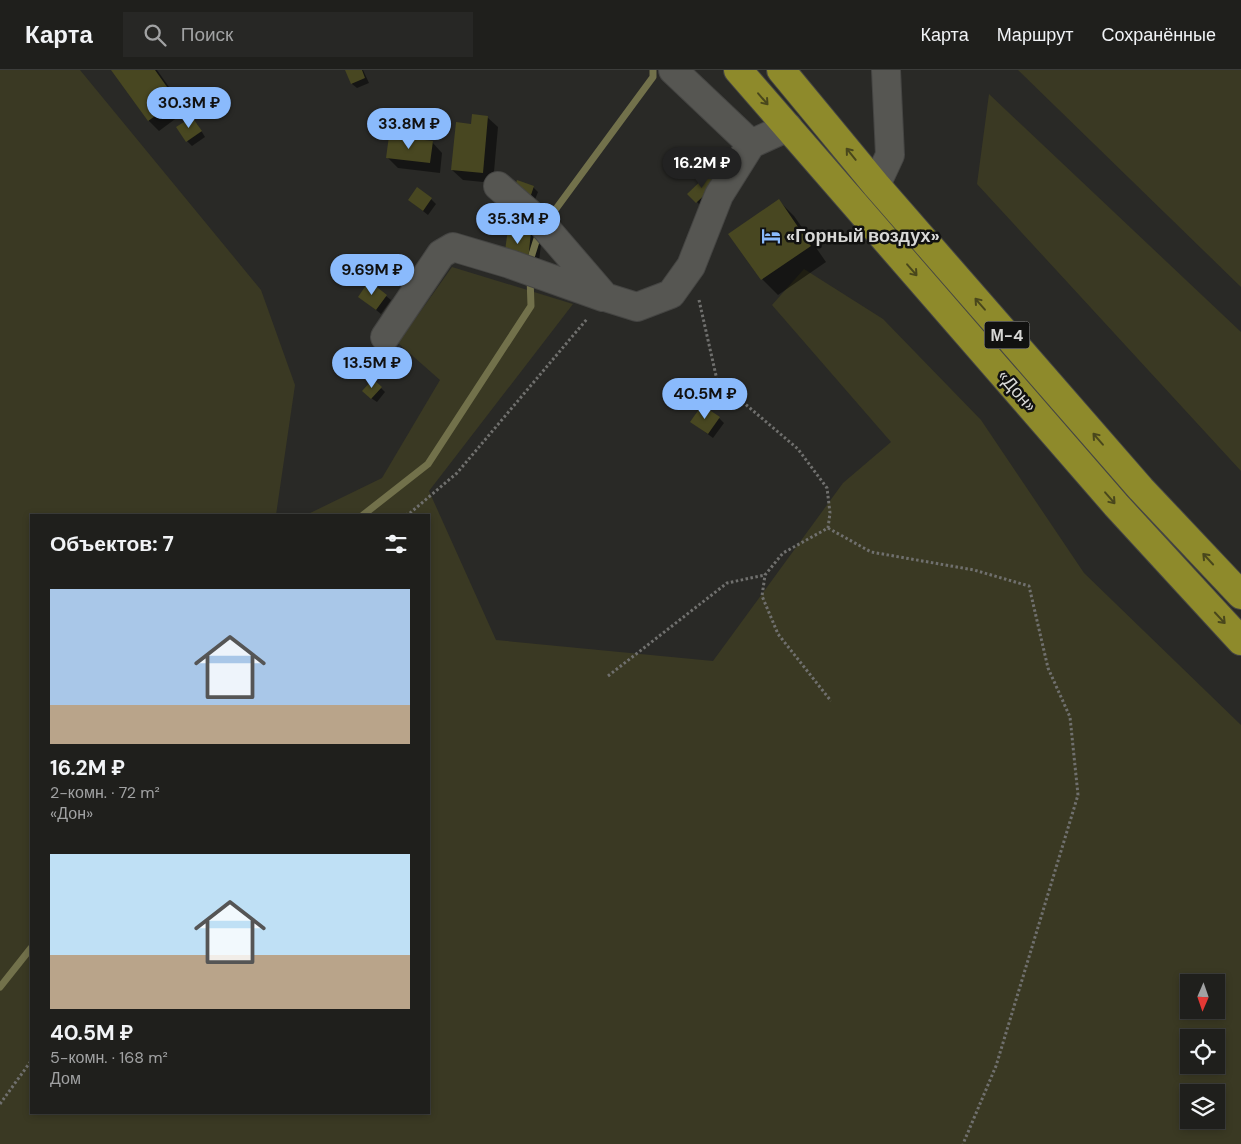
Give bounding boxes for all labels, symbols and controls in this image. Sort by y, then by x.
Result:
search box [123,12,473,57]
text: Карта [25,19,93,50]
icon: search [141,21,169,49]
text: Поиск [181,22,233,47]
text: Карта [921,23,969,47]
text: Маршрут [997,23,1073,47]
text: Сохранённые [1101,23,1216,47]
pin: 30.3M ₽ [143,87,235,129]
text: 30.3M ₽ [158,92,220,113]
one-way arrow [757,92,769,105]
pin: 33.8M ₽ [363,108,455,150]
text: 33.8M ₽ [378,113,440,134]
pin: 16.2M ₽ [656,146,748,189]
one-way arrow [845,148,856,161]
text: 16.2M ₽ [673,152,731,173]
pin: 35.3M ₽ [472,202,564,245]
text: 35.3M ₽ [487,208,549,229]
place label: «Горный воздух» [786,224,940,248]
hotel icon: «Горный воздух» [760,225,782,247]
pin: 9.69M ₽ [326,254,418,296]
text: 9.69M ₽ [341,259,403,280]
one-way arrow [906,263,917,276]
one-way arrow [974,297,986,310]
road number: М-4 [984,322,1030,348]
pin: 13.5M ₽ [326,346,418,389]
text: 13.5M ₽ [343,352,401,373]
street label: «Дон» [992,365,1042,417]
pin: 40.5M ₽ [659,378,751,420]
text: 40.5M ₽ [673,383,737,404]
one-way arrow [1092,433,1104,446]
one-way arrow [1104,491,1115,504]
text: Объектов: 7 [50,530,174,558]
icon: filters [382,530,410,558]
one-way arrow [1202,553,1214,566]
one-way arrow [1214,611,1226,624]
icon: home [185,622,275,712]
text: 16.2M ₽ [50,754,125,782]
text: 2-комн. · 72 m² [50,782,160,803]
text: «Дон» [50,803,93,824]
icon: home [185,887,275,977]
north arrow [1180,974,1225,1019]
map controls [1180,974,1225,1129]
text: 40.5M ₽ [50,1019,133,1047]
button: locate [1180,1029,1225,1074]
text: 5-комн. · 168 m² [50,1047,168,1068]
text: Дом [50,1068,81,1089]
button: layers [1180,1084,1225,1129]

